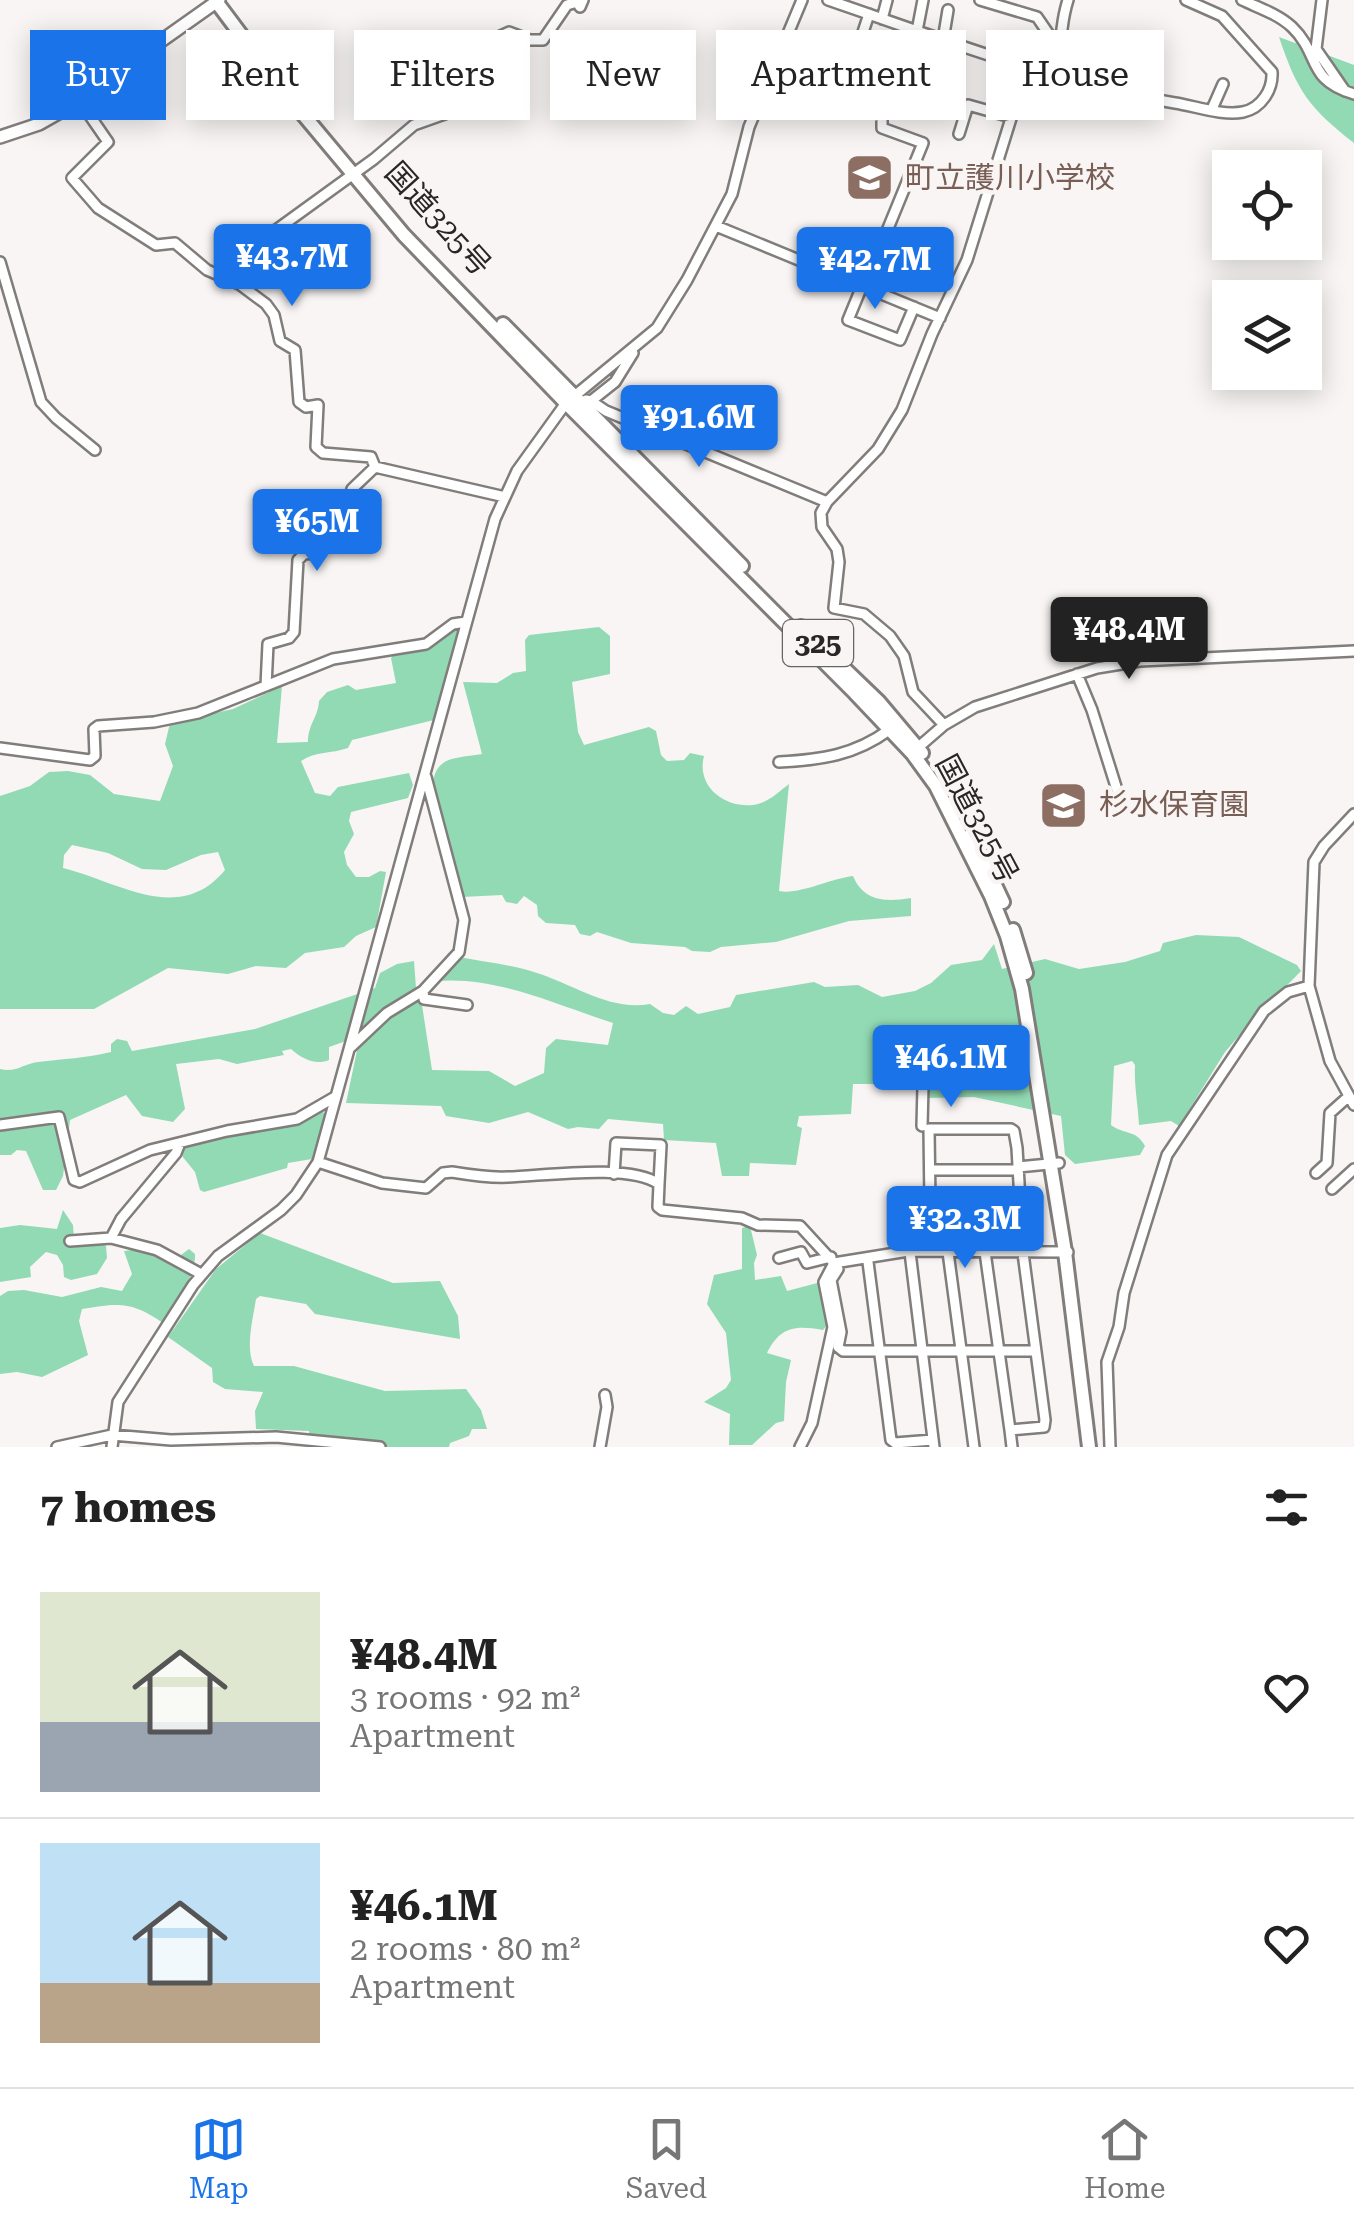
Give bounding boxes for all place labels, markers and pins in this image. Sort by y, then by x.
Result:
school or university icon: 町立護川小学校 [844,152,896,204]
place label: 町立護川小学校 [905,160,1115,195]
pin: ¥43.7M [211,224,373,309]
pin: ¥42.7M [794,227,956,312]
pin: ¥91.6M [618,385,780,470]
pin: ¥65M [258,489,376,574]
pin: ¥48.4M [1048,597,1210,682]
school or university icon: 杉水保育園 [1038,779,1090,831]
place label: 杉水保育園 [1099,787,1249,822]
pin: ¥46.1M [870,1025,1032,1110]
pin: ¥32.3M [884,1186,1046,1271]

